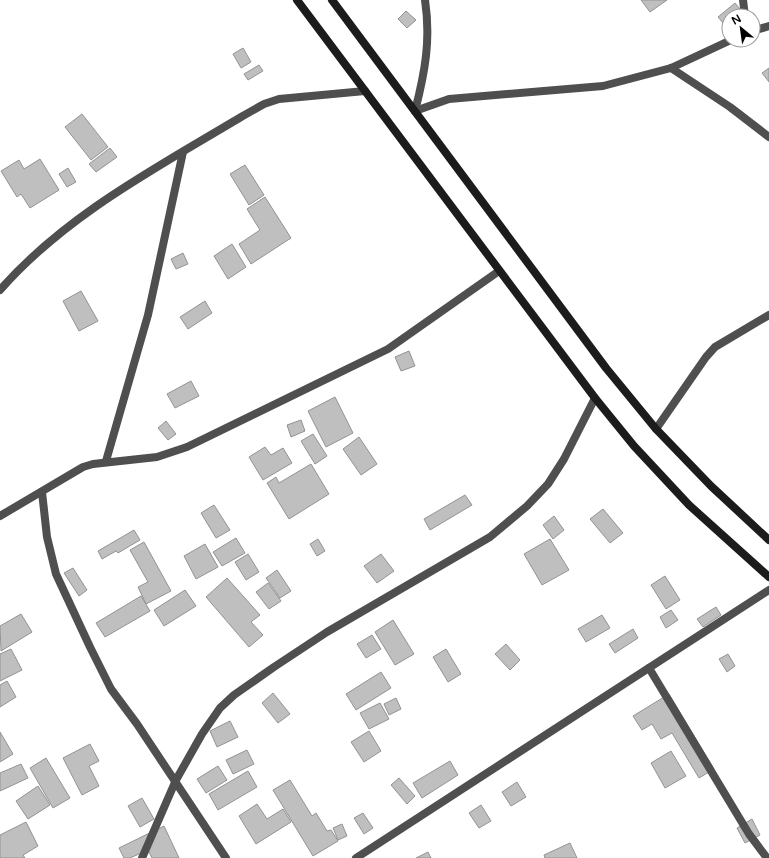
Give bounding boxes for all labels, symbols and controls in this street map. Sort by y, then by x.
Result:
north arrow [721,8,761,48]
text: N [729,12,743,28]

